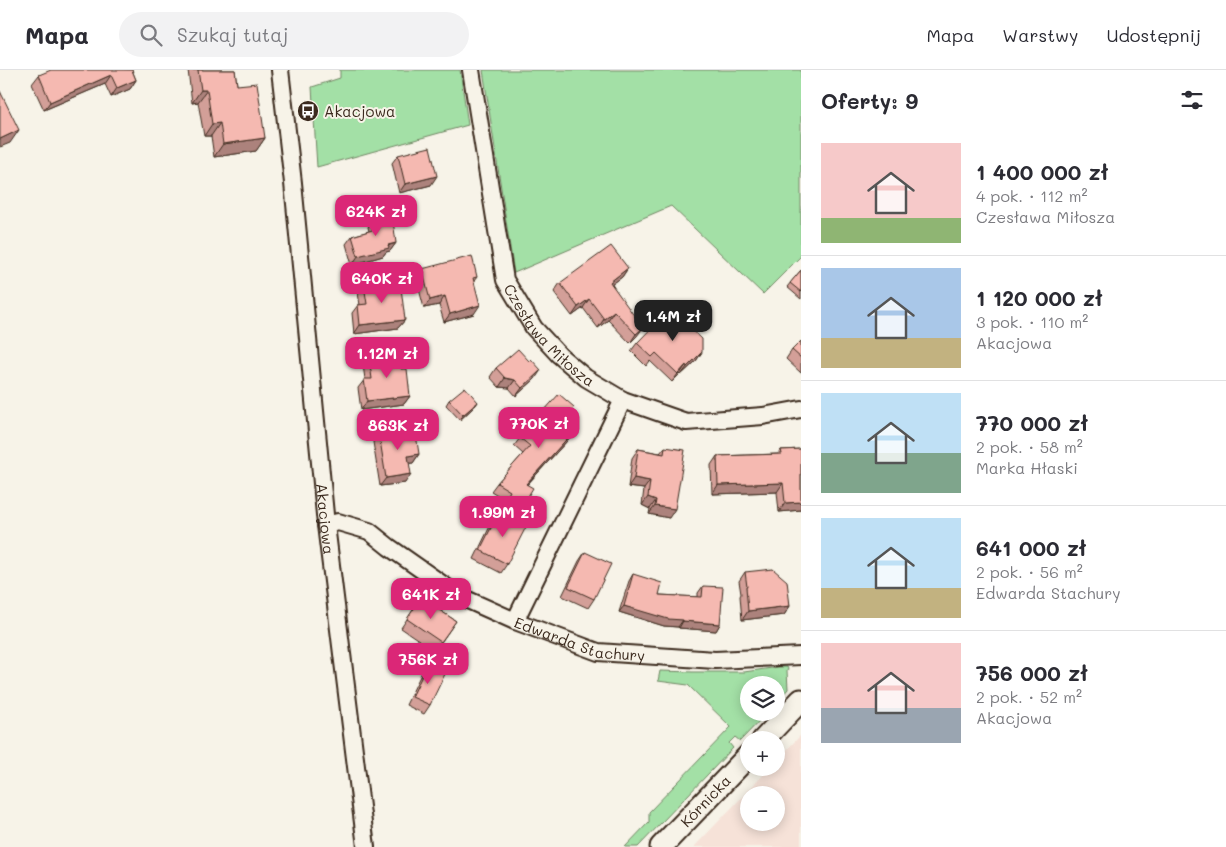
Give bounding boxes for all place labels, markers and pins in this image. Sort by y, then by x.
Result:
bus stop icon: Akacjowa [296,99,320,123]
place label: Akacjowa [324,101,395,121]
pin: 624K zł [330,194,422,237]
pin: 640K zł [336,262,428,304]
pin: 1.4M zł [627,300,719,342]
pin: 1.12M zł [335,336,439,379]
pin: 770K zł [493,406,585,449]
pin: 863K zł [352,408,444,451]
pin: 1.99M zł [451,496,555,538]
pin: 641K zł [385,578,477,620]
pin: 756K zł [382,642,474,685]

